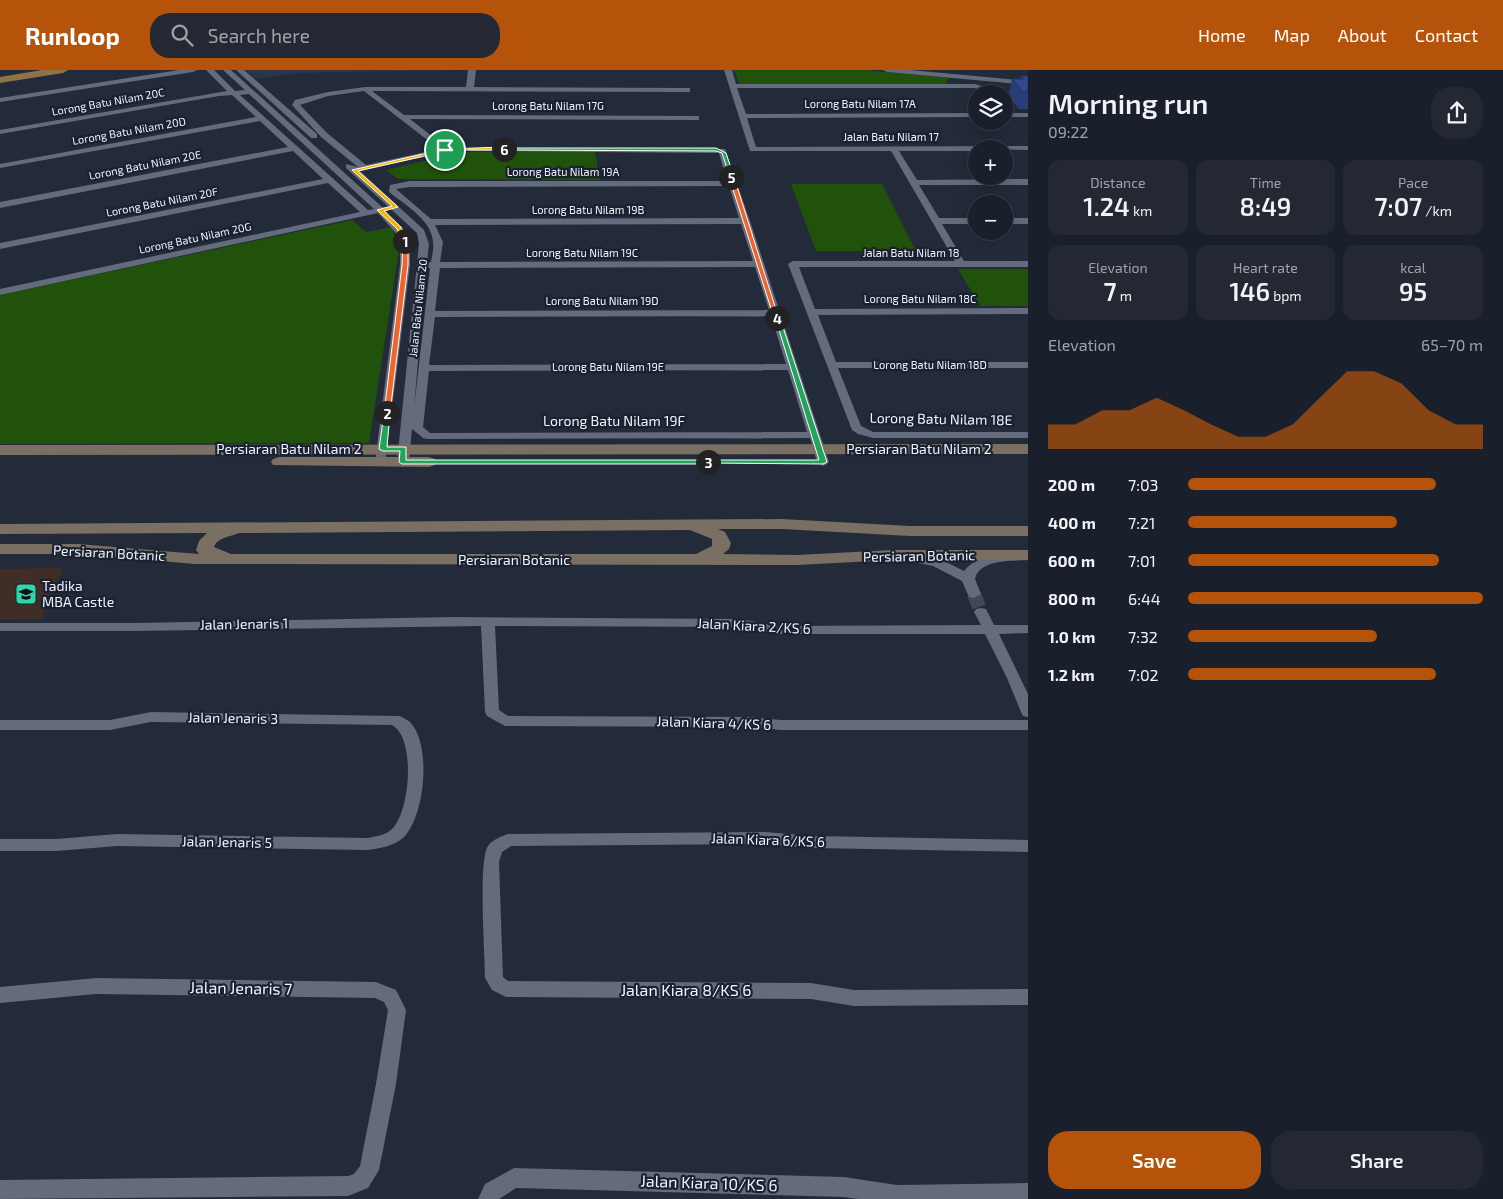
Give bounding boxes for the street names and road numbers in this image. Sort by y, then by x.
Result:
street label: Lorong Batu Nilam 20C [51,85,165,118]
street label: Lorong Batu Nilam 17A [804,97,916,110]
street label: Lorong Batu Nilam 17G [492,99,604,112]
street label: Lorong Batu Nilam 20D [71,114,187,147]
street label: Jalan Batu Nilam 17 [843,130,939,143]
street label: Lorong Batu Nilam 20E [88,147,202,182]
street label: Lorong Batu Nilam 19A [507,165,619,178]
street label: Lorong Batu Nilam 20F [105,184,219,219]
street label: Lorong Batu Nilam 19B [532,203,644,216]
street label: Lorong Batu Nilam 20G [137,219,252,256]
street label: Lorong Batu Nilam 19C [526,246,638,259]
street label: Jalan Batu Nilam 18 [863,246,959,259]
street label: Jalan Batu Nilam 20 [406,258,429,358]
street label: Lorong Batu Nilam 18C [864,292,976,305]
street label: Lorong Batu Nilam 19D [545,294,659,307]
street label: Lorong Batu Nilam 18D [873,358,987,371]
street label: Lorong Batu Nilam 19E [552,360,664,373]
street label: Lorong Batu Nilam 18E [869,409,1013,428]
street label: Lorong Batu Nilam 19F [543,412,685,429]
street label: Persiaran Batu Nilam 2 [216,440,362,457]
street label: Persiaran Batu Nilam 2 [846,440,992,457]
street label: Persiaran Botanic [53,541,166,564]
street label: Persiaran Botanic [863,546,975,565]
street label: Persiaran Botanic [458,551,570,568]
street label: Jalan Jenaris 1 [200,614,288,633]
street label: Jalan Kiara 2/KS 6 [697,614,811,637]
street label: Jalan Jenaris 3 [188,708,278,727]
street label: Jalan Kiara 4/KS 6 [656,712,772,733]
street label: Jalan Kiara 6/KS 6 [711,829,825,850]
street label: Jalan Jenaris 5 [182,832,272,851]
street label: Jalan Jenaris 7 [189,977,293,998]
street label: Jalan Kiara 8/KS 6 [621,980,751,999]
street label: Jalan Kiara 10/KS 6 [640,1171,778,1194]

